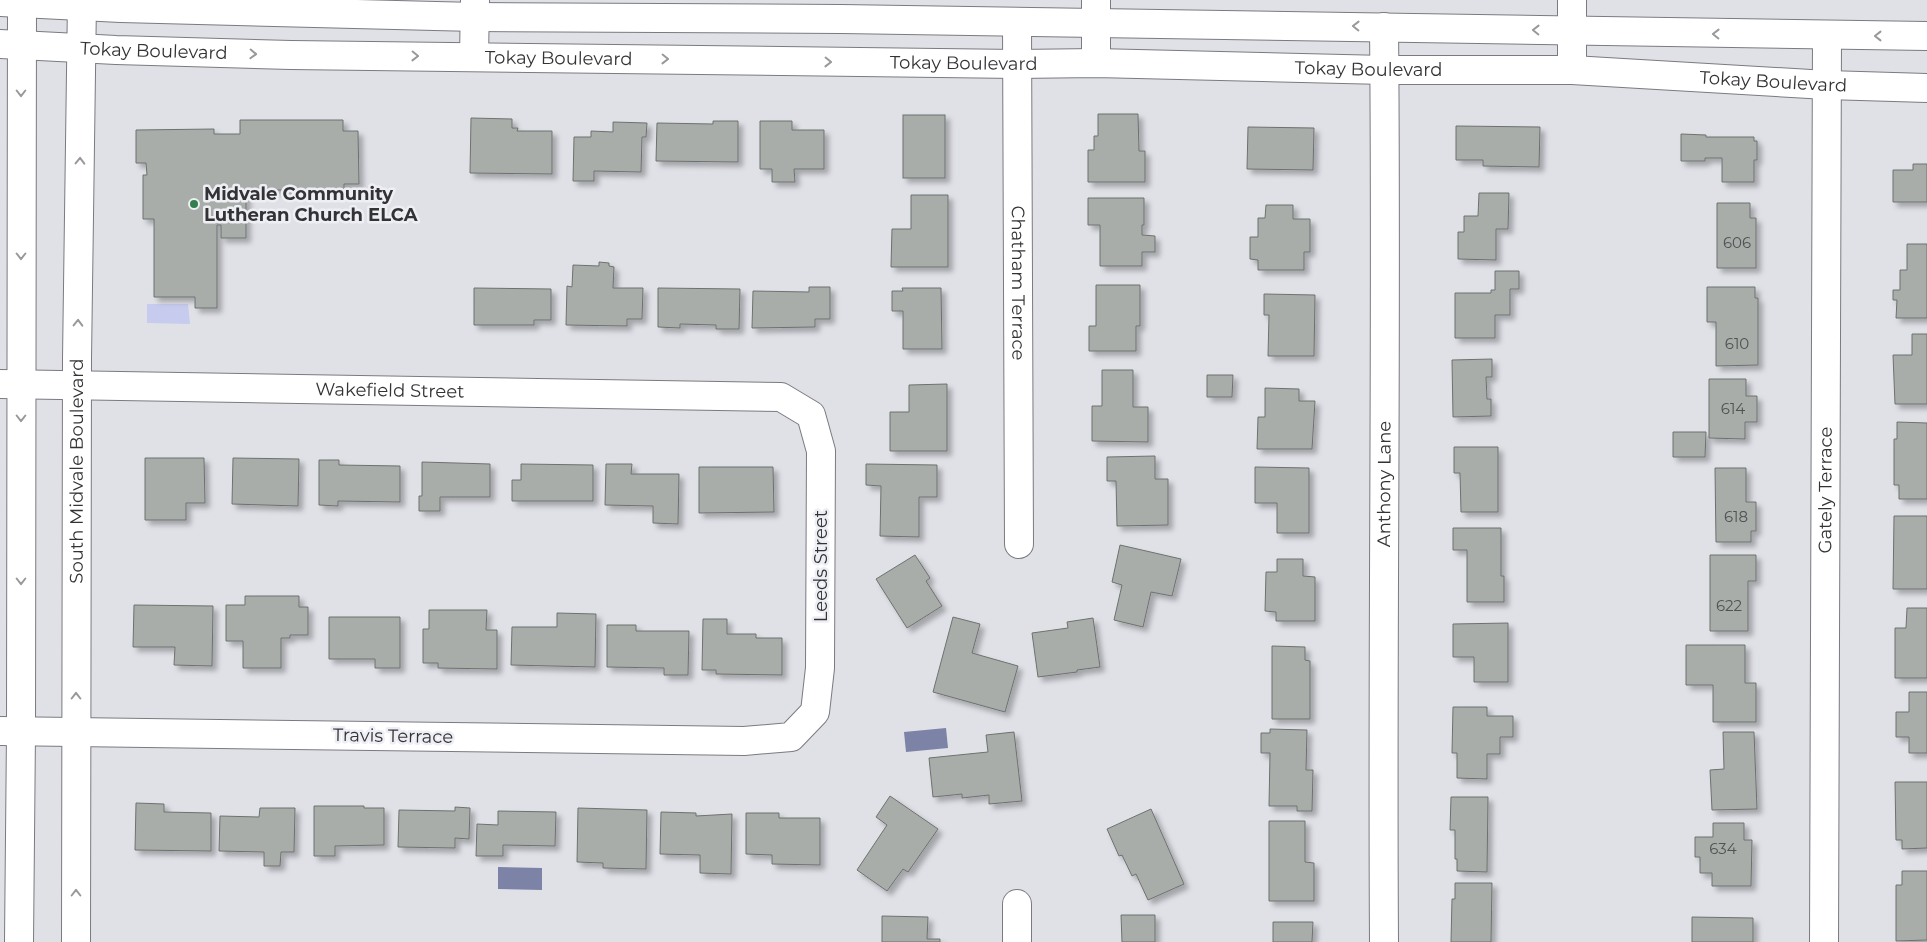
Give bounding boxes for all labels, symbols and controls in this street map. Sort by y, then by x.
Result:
one-way arrow [1352,21,1360,32]
one-way arrow [1532,25,1540,36]
one-way arrow [1712,29,1720,39]
one-way arrow [1874,31,1882,41]
street label: Tokay Boulevard [79,37,228,64]
street label: Tokay Boulevard [485,46,633,70]
one-way arrow [249,48,257,59]
one-way arrow [412,51,419,61]
street label: Tokay Boulevard [890,51,1038,75]
one-way arrow [661,54,669,65]
one-way arrow [824,56,832,67]
street label: Tokay Boulevard [1294,57,1443,81]
street label: Tokay Boulevard [1699,67,1847,97]
one-way arrow [16,90,26,98]
one-way arrow [75,157,85,164]
place label: Midvale Community Lutheran Church ELCA [204,183,418,226]
marker: Midvale Community Lutheran Church ELCA [188,198,200,210]
street label: Chatham Terrace [1007,206,1029,361]
house number: 606 [1723,233,1751,252]
one-way arrow [16,252,26,260]
one-way arrow [72,319,83,327]
house number: 610 [1725,334,1749,353]
street label: South Midvale Boulevard [66,358,88,584]
street label: Wakefield Street [315,378,465,403]
house number: 614 [1721,399,1745,418]
one-way arrow [16,415,26,423]
street label: Anthony Lane [1373,421,1396,547]
street label: Gately Terrace [1814,426,1837,554]
house number: 618 [1724,507,1748,526]
street label: Leeds Street [810,510,832,622]
one-way arrow [16,578,26,585]
house number: 622 [1716,596,1742,615]
one-way arrow [71,692,81,700]
street label: Travis Terrace [333,724,453,748]
house number: 634 [1709,839,1737,858]
one-way arrow [71,889,81,897]

